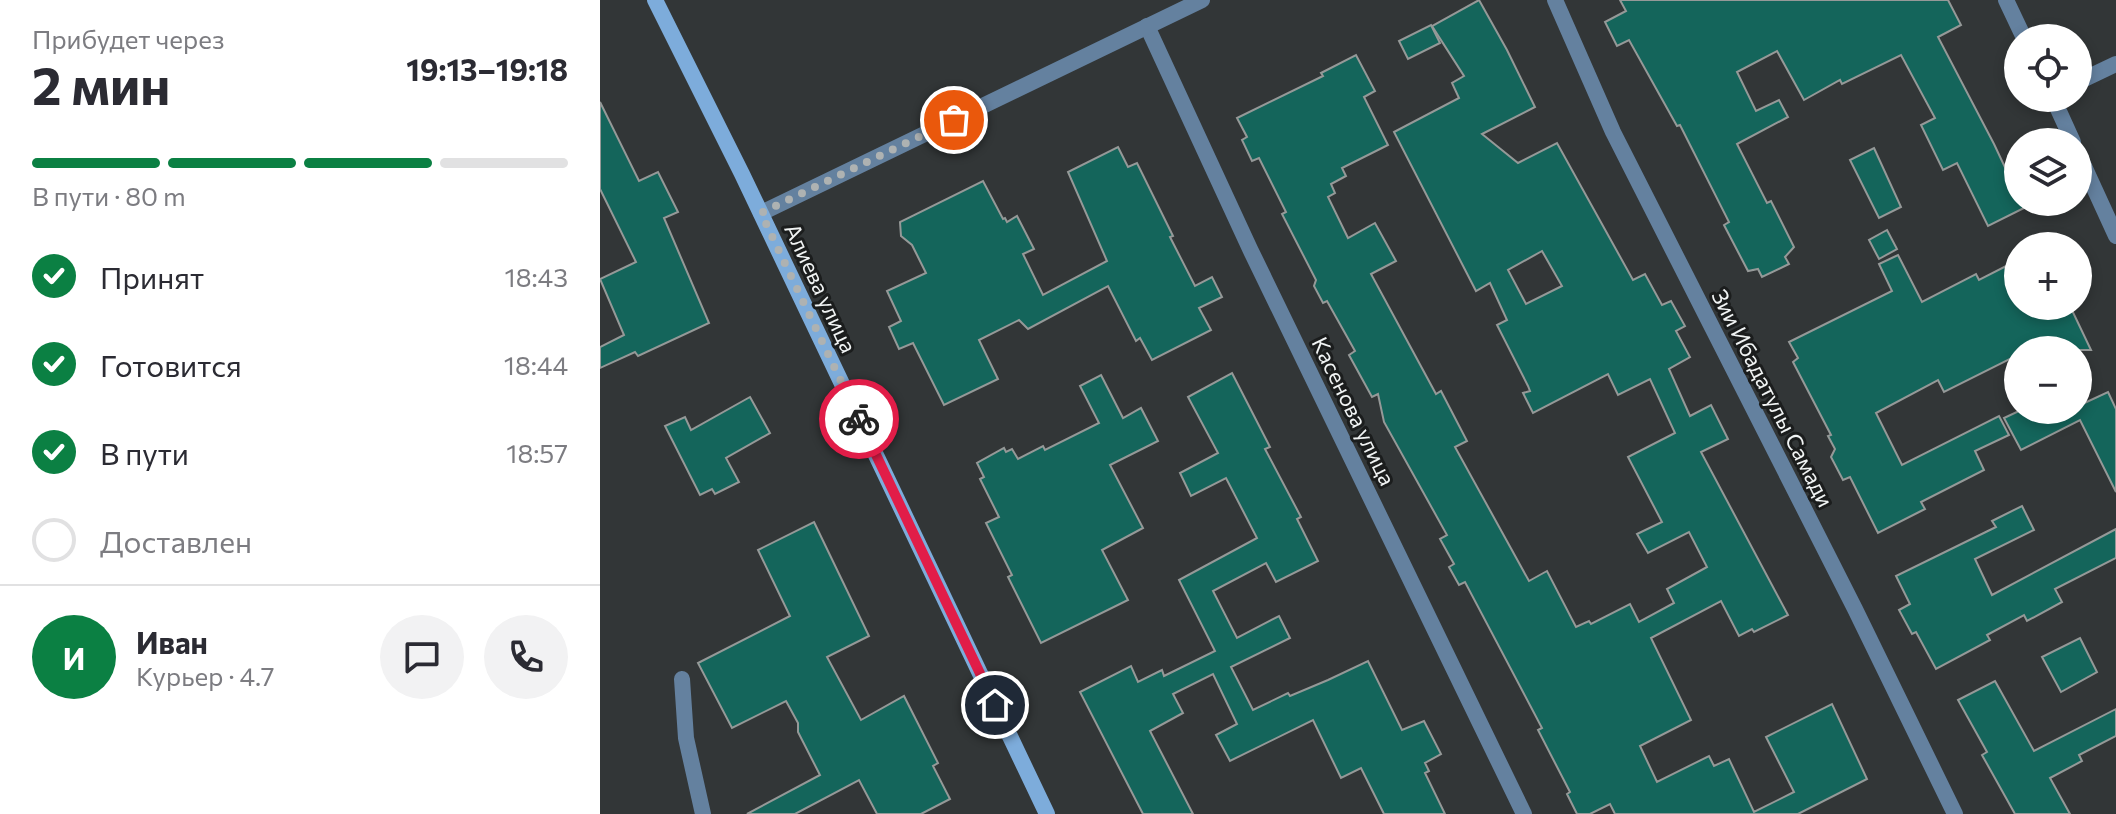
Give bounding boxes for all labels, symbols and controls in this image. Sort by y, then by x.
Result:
text: Прибудет через [32,23,225,54]
map controls [2004,24,2092,424]
button: locate [2004,24,2092,112]
text: 19:13–19:18 [406,50,568,87]
text: 2 мин [32,52,170,116]
pin [920,86,988,154]
icon: bag [932,98,976,142]
button: layers [2004,128,2092,216]
text: В пути · 80 m [32,180,186,211]
street label: Алиева улица [779,219,863,357]
button: + [2004,232,2092,320]
icon: check [32,254,76,298]
text: Принят [100,258,204,295]
text: 18:43 [505,261,568,292]
street label: Зии Ибадатулы Самади [1706,285,1840,511]
street label: Касенова улица [1306,332,1402,490]
button: − [2004,336,2092,424]
icon: check [32,342,76,386]
text: Готовится [100,346,242,383]
text: 18:44 [504,349,568,380]
courier [819,379,899,459]
icon: bike [837,397,881,441]
icon: check [32,430,76,474]
text: В пути [100,434,189,471]
text: 18:57 [506,437,568,468]
text: Доставлен [100,522,252,559]
button: chat [380,615,464,699]
button: phone [484,615,568,699]
text: Иван [136,623,208,660]
text: И [63,639,85,676]
text: Курьер · 4.7 [136,660,275,691]
pin [961,671,1029,739]
icon: home [973,683,1017,727]

